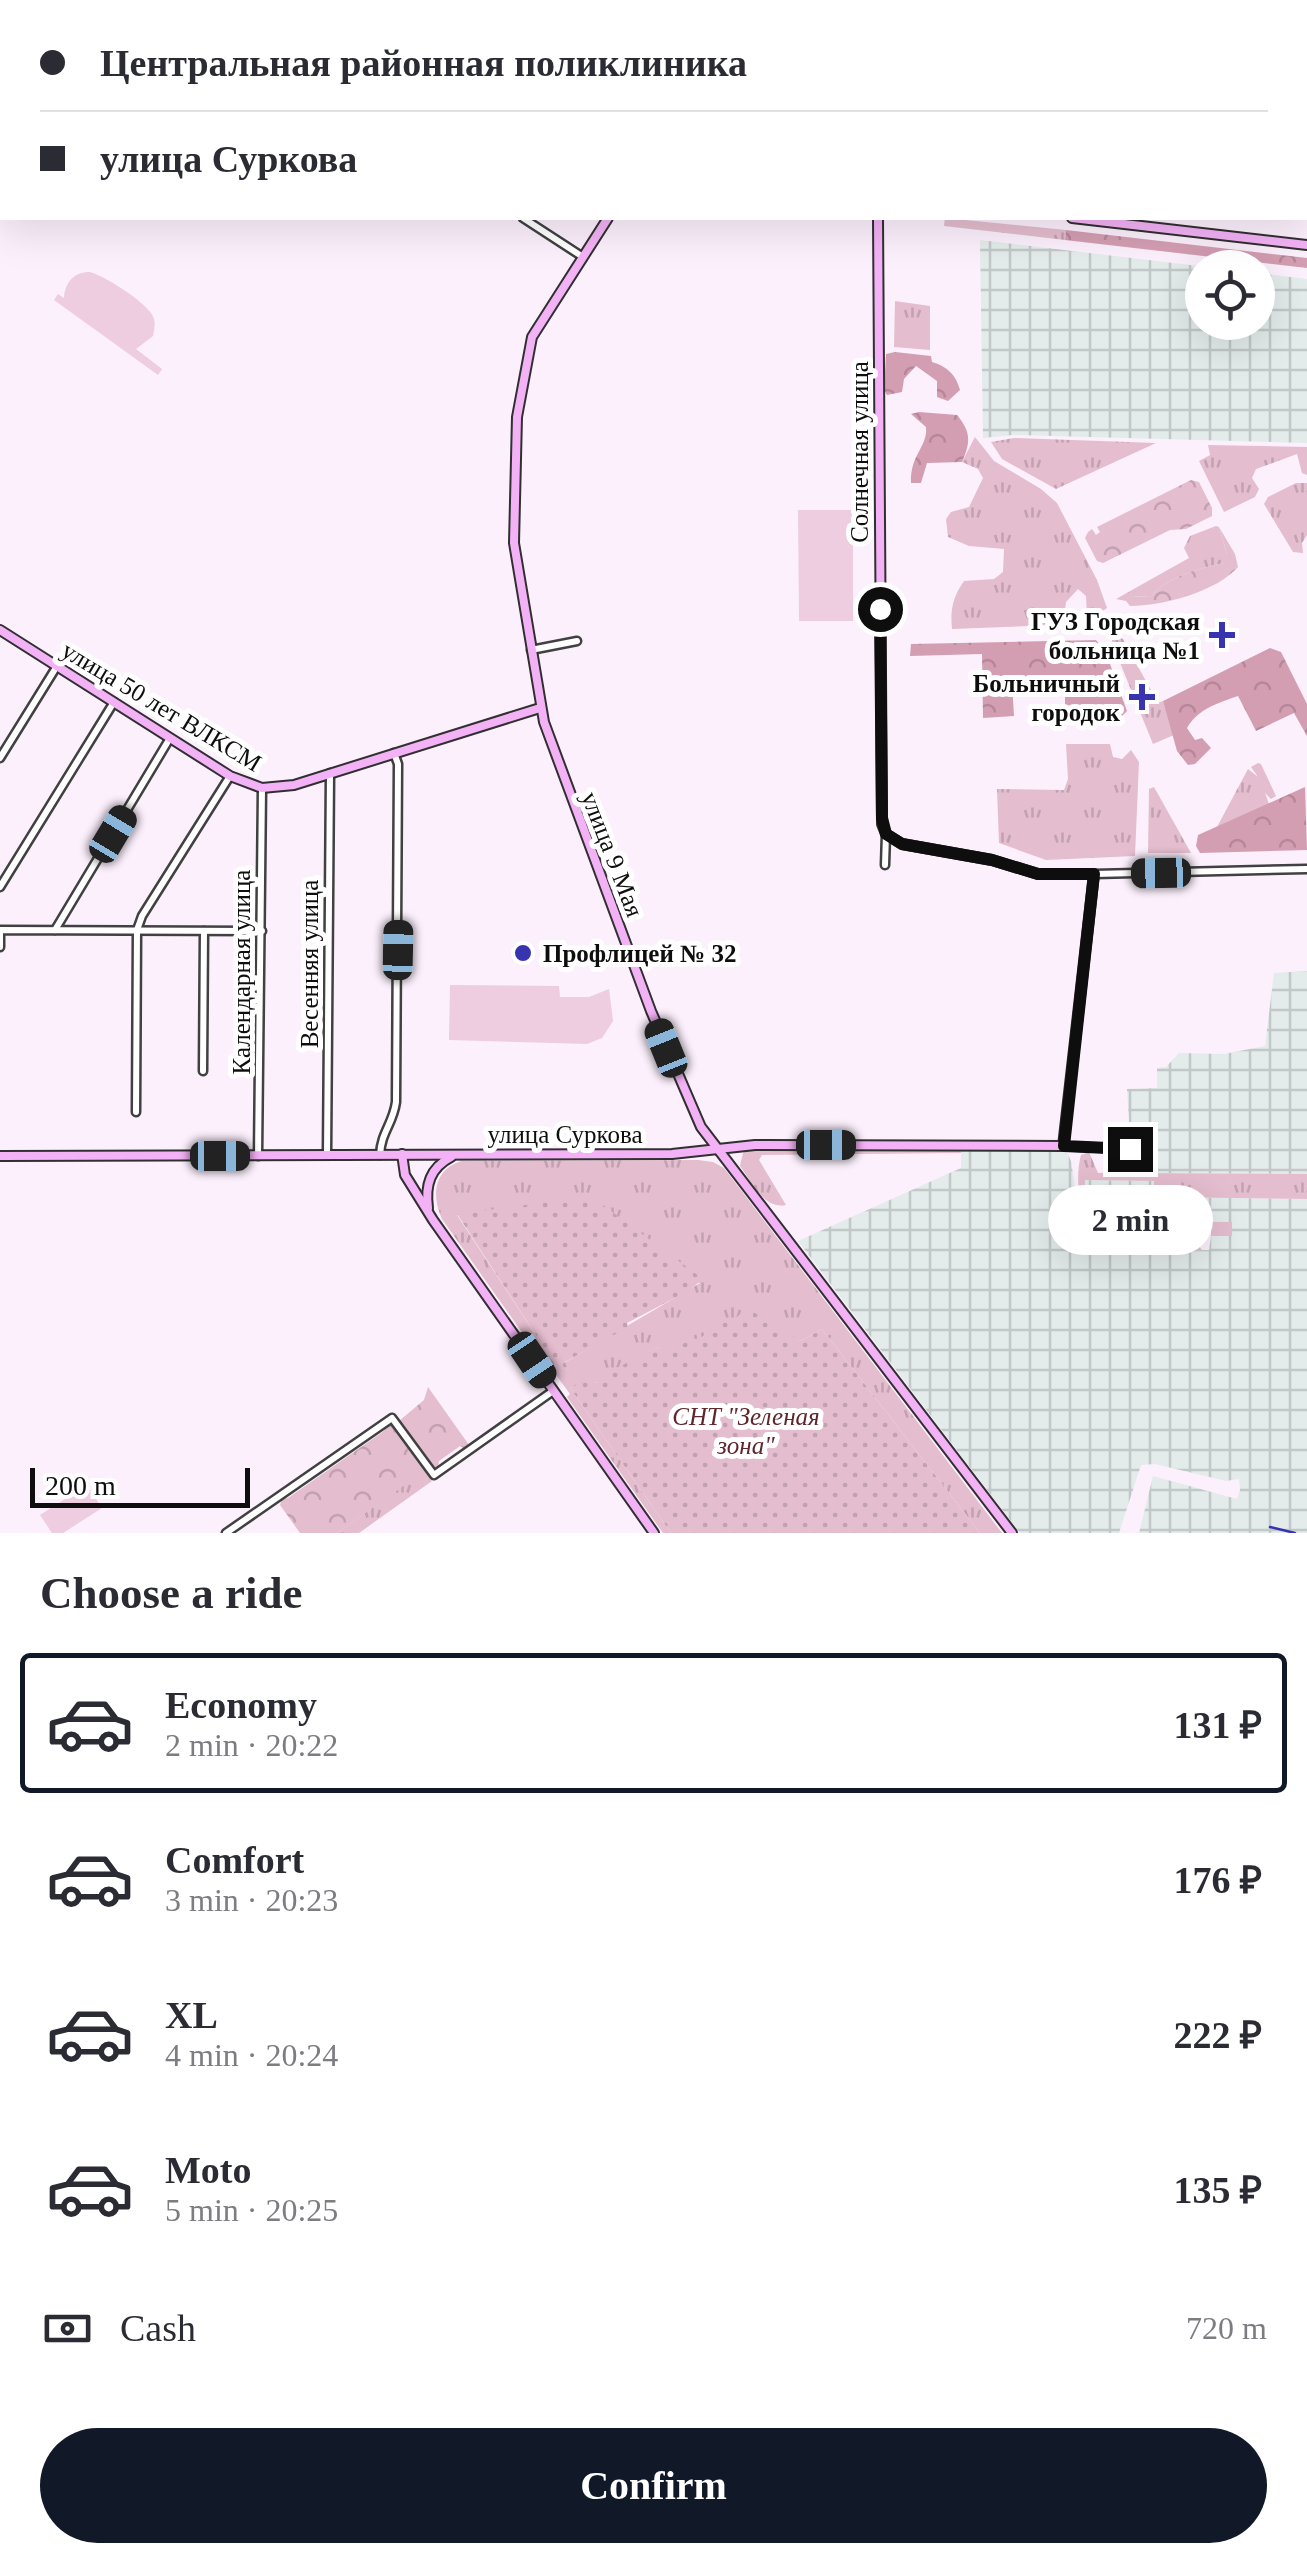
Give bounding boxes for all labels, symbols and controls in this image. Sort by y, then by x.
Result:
text: Центральная районная поликлиника [100,42,747,84]
text: улица Суркова [100,138,357,180]
map controls [1185,250,1275,340]
button: locate [1185,250,1275,340]
street label: Солнечная улица [846,361,873,543]
route start [858,587,903,632]
place label: ГУЗ Городская больница №1 [1031,608,1200,664]
marker: ГУЗ Городская больница №1 [1209,622,1235,648]
street label: улица 50 лет ВЛКСМ [57,636,266,777]
place label: Больничный городок [973,670,1121,726]
marker: Больничный городок [1129,684,1155,710]
street label: улица 9 Мая [576,788,649,921]
car [85,801,141,867]
car [1131,857,1191,889]
street label: Календарная улица [228,870,255,1074]
street label: Весенняя улица [296,880,323,1048]
car [382,920,414,980]
place label: Профлицей № 32 [543,940,736,967]
marker: Профлицей № 32 [512,942,534,964]
car [641,1015,691,1081]
street label: улица Суркова [488,1121,642,1148]
route end [1108,1127,1153,1172]
car [796,1130,856,1160]
car [190,1141,250,1171]
callout: 2 min [1048,1184,1212,1254]
text: 2 min [1092,1202,1169,1238]
car [503,1327,561,1393]
park label: СНТ "Зеленая зона" [672,1403,820,1459]
scale bar [30,1463,250,1508]
text: 200 m [45,1470,116,1501]
text: Choose a ride [40,1568,303,1618]
icon: car [45,1678,135,1768]
text: Economy [165,1684,317,1726]
text: 131 ₽ [1173,1704,1262,1746]
text: 2 min · 20:22 [165,1727,338,1763]
icon: car [45,1833,135,1923]
text: Comfort [165,1839,304,1881]
text: 176 ₽ [1173,1859,1262,1901]
text: 3 min · 20:23 [165,1882,338,1918]
icon: car [45,1988,135,2078]
text: XL [165,1994,218,2036]
text: 222 ₽ [1173,2014,1262,2056]
text: 4 min · 20:24 [165,2037,338,2073]
icon: car [45,2143,135,2233]
text: Moto [165,2149,252,2191]
text: 135 ₽ [1173,2169,1262,2211]
text: 5 min · 20:25 [165,2192,338,2228]
icon: cash [40,2301,95,2356]
text: Cash [120,2307,196,2349]
text: 720 m [1186,2310,1267,2346]
button: Confirm [40,2428,1267,2543]

